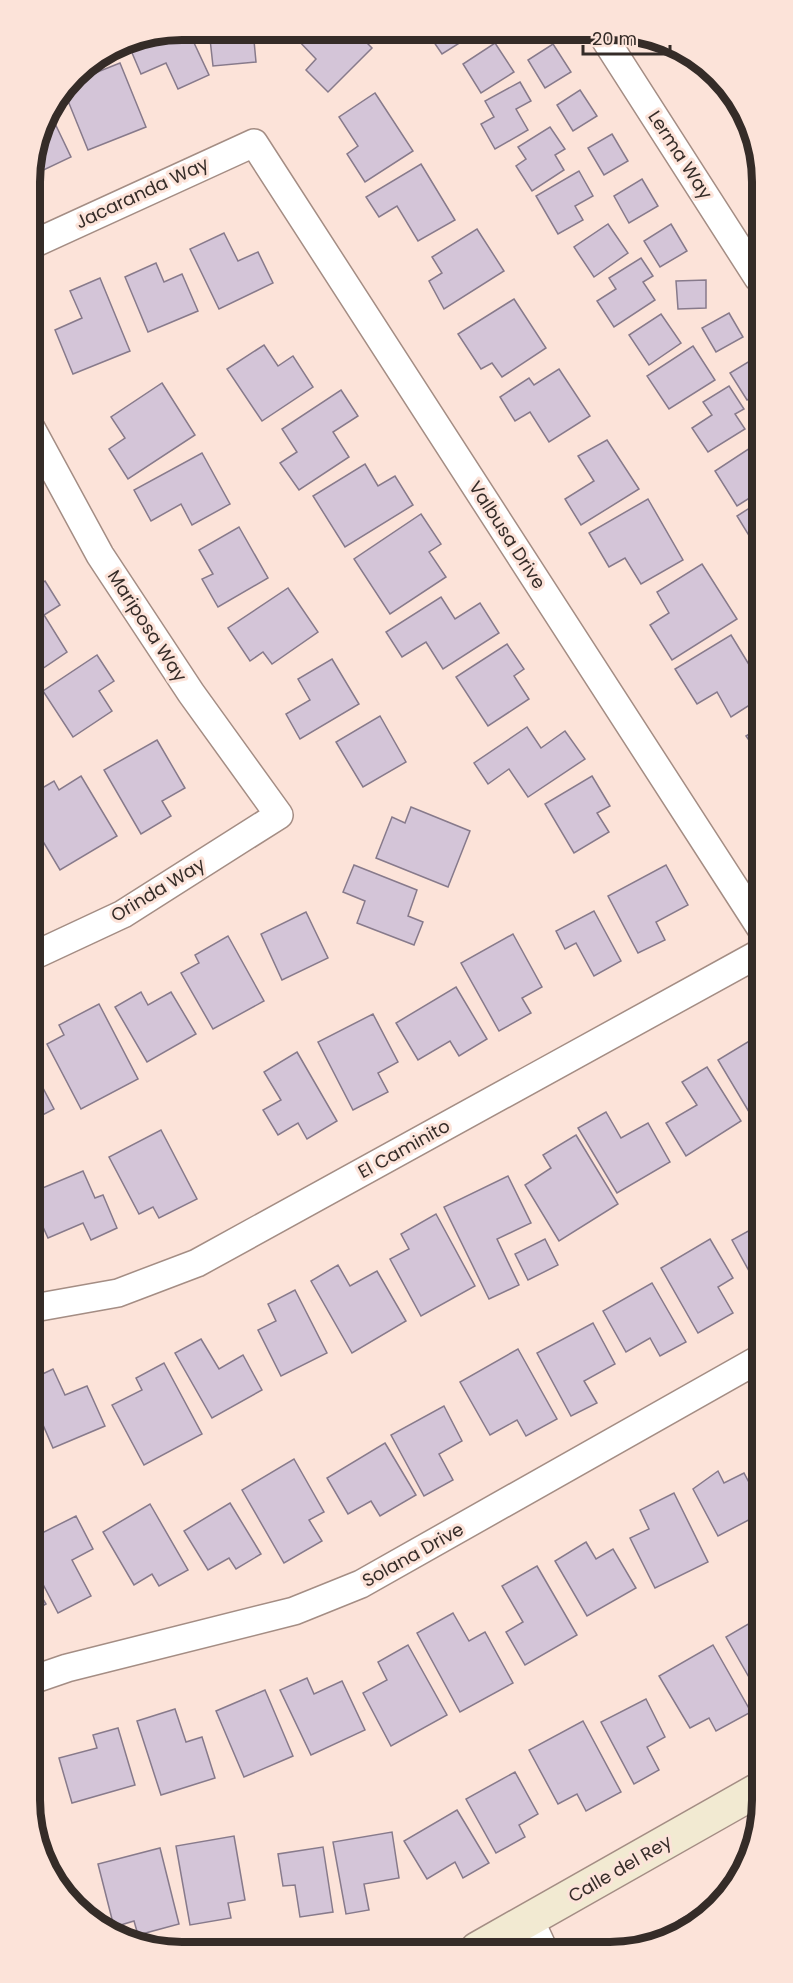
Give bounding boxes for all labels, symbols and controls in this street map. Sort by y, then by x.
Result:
scale bar [583,18,670,56]
text: 20 m [592,26,637,51]
street label: Lerma Way [642,106,718,204]
street label: Jacaranda Way [71,151,212,234]
street label: Valbusa Drive [463,476,552,594]
street label: Mariposa Way [102,565,193,687]
street label: Orinda Way [106,852,210,928]
street label: El Caminito [353,1113,454,1184]
street label: Solana Drive [358,1516,468,1593]
street label: Calle del Rey [563,1829,676,1908]

